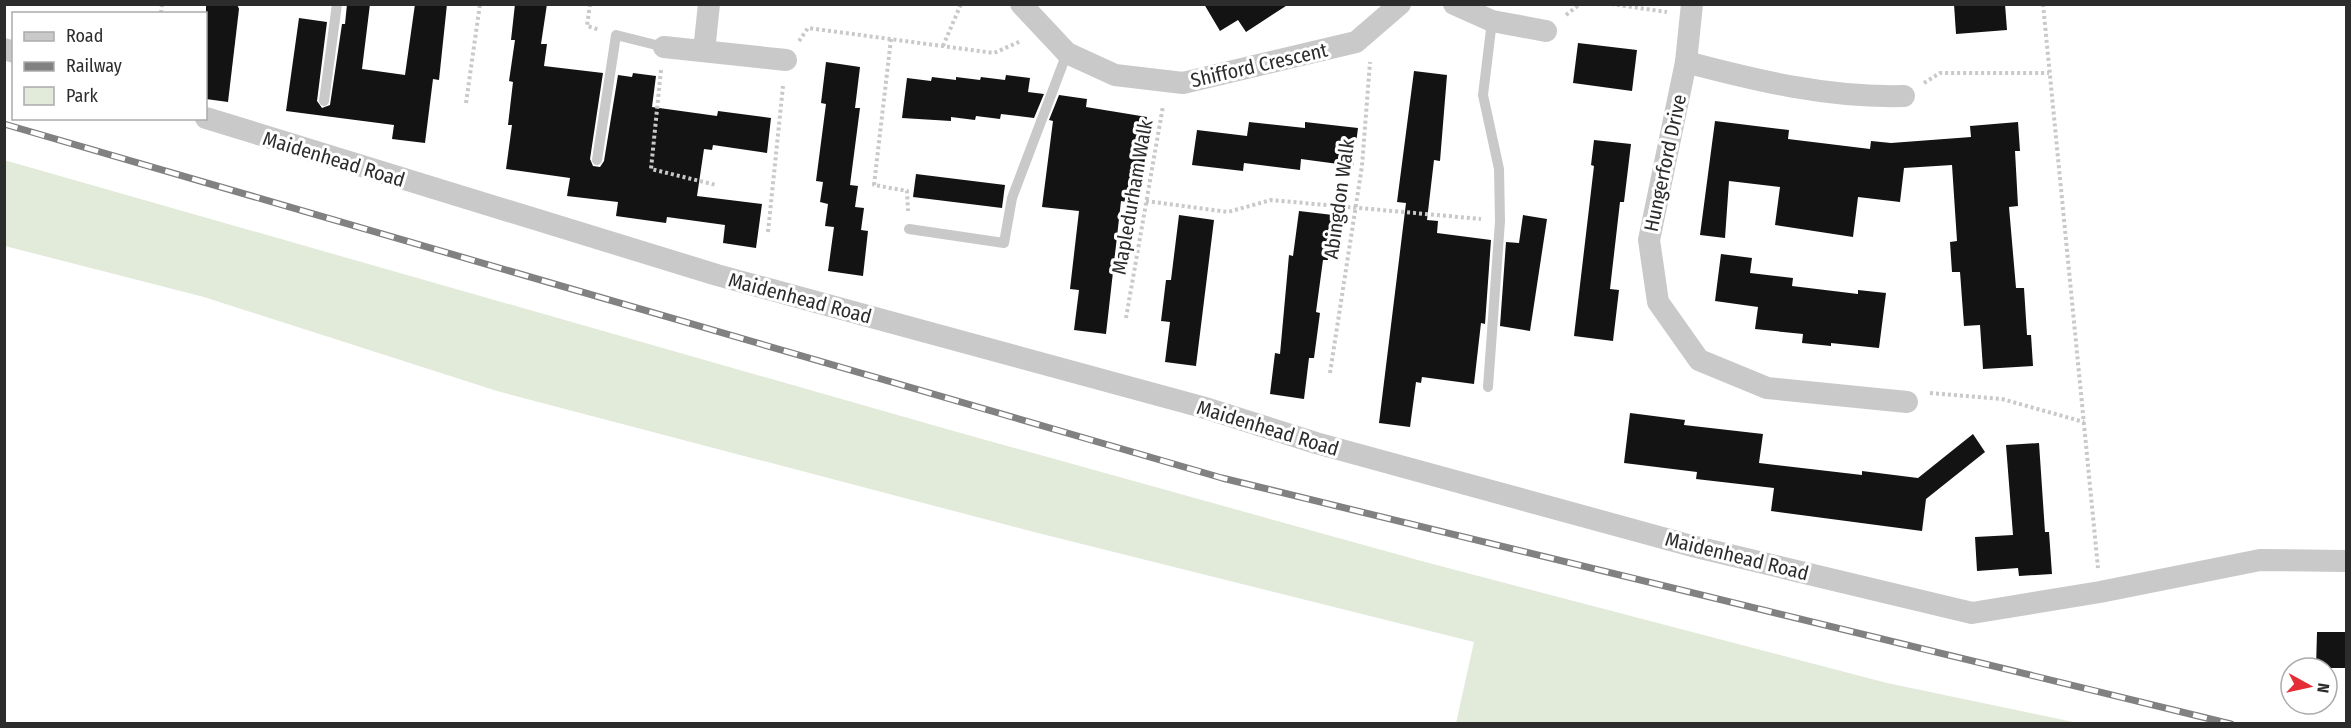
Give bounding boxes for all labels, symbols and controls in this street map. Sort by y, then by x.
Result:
legend [12,12,207,120]
text: Road [66,25,103,47]
street label: Shifford Crescent [1188,37,1330,92]
text: Railway [66,55,122,77]
text: Park [66,85,99,107]
street label: Hungerford Drive [1639,92,1691,234]
street label: Mapledurham Walk [1107,117,1158,276]
street label: Maidenhead Road [260,126,408,192]
street label: Abingdon Walk [1319,137,1359,261]
street label: Maidenhead Road [726,267,874,329]
street label: Maidenhead Road [1194,395,1342,461]
street label: Maidenhead Road [1663,527,1811,585]
north arrow [2279,656,2339,716]
text: N [2313,682,2333,694]

